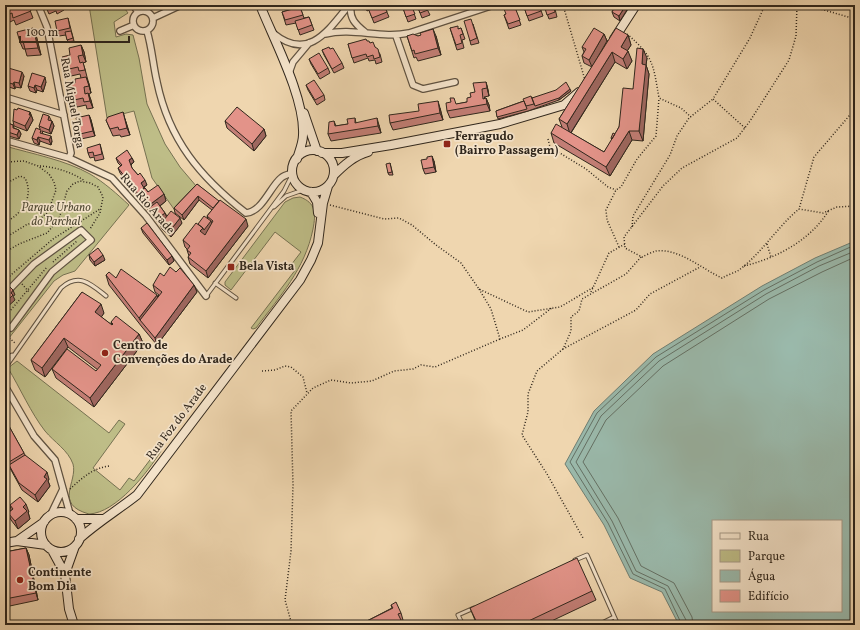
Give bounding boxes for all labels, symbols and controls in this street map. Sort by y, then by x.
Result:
scale bar [20,18,129,44]
text: 100 m [26,25,59,41]
street label: Rua Miguel Torga [56,56,88,150]
place label: Ferragudo (Bairro Passagem) [455,129,559,159]
marker: Ferragudo (Bairro Passagem) [442,139,452,149]
street label: Rua Rio Arade [116,170,178,238]
park label: Parque Urbano do Parchal [21,200,91,230]
place label: Bela Vista [239,259,295,275]
marker: Bela Vista [226,262,236,272]
place label: Centro de Convenções do Arade [113,338,233,368]
marker: Centro de Convenções do Arade [100,348,110,358]
street label: Rua Foz do Arade [143,380,211,463]
legend [712,520,842,612]
text: Rua [748,529,769,545]
text: Parque [748,549,785,565]
place label: Continente Bom Dia [28,565,91,595]
text: Água [748,568,775,585]
marker: Continente Bom Dia [15,575,25,585]
text: Edifício [748,589,789,605]

